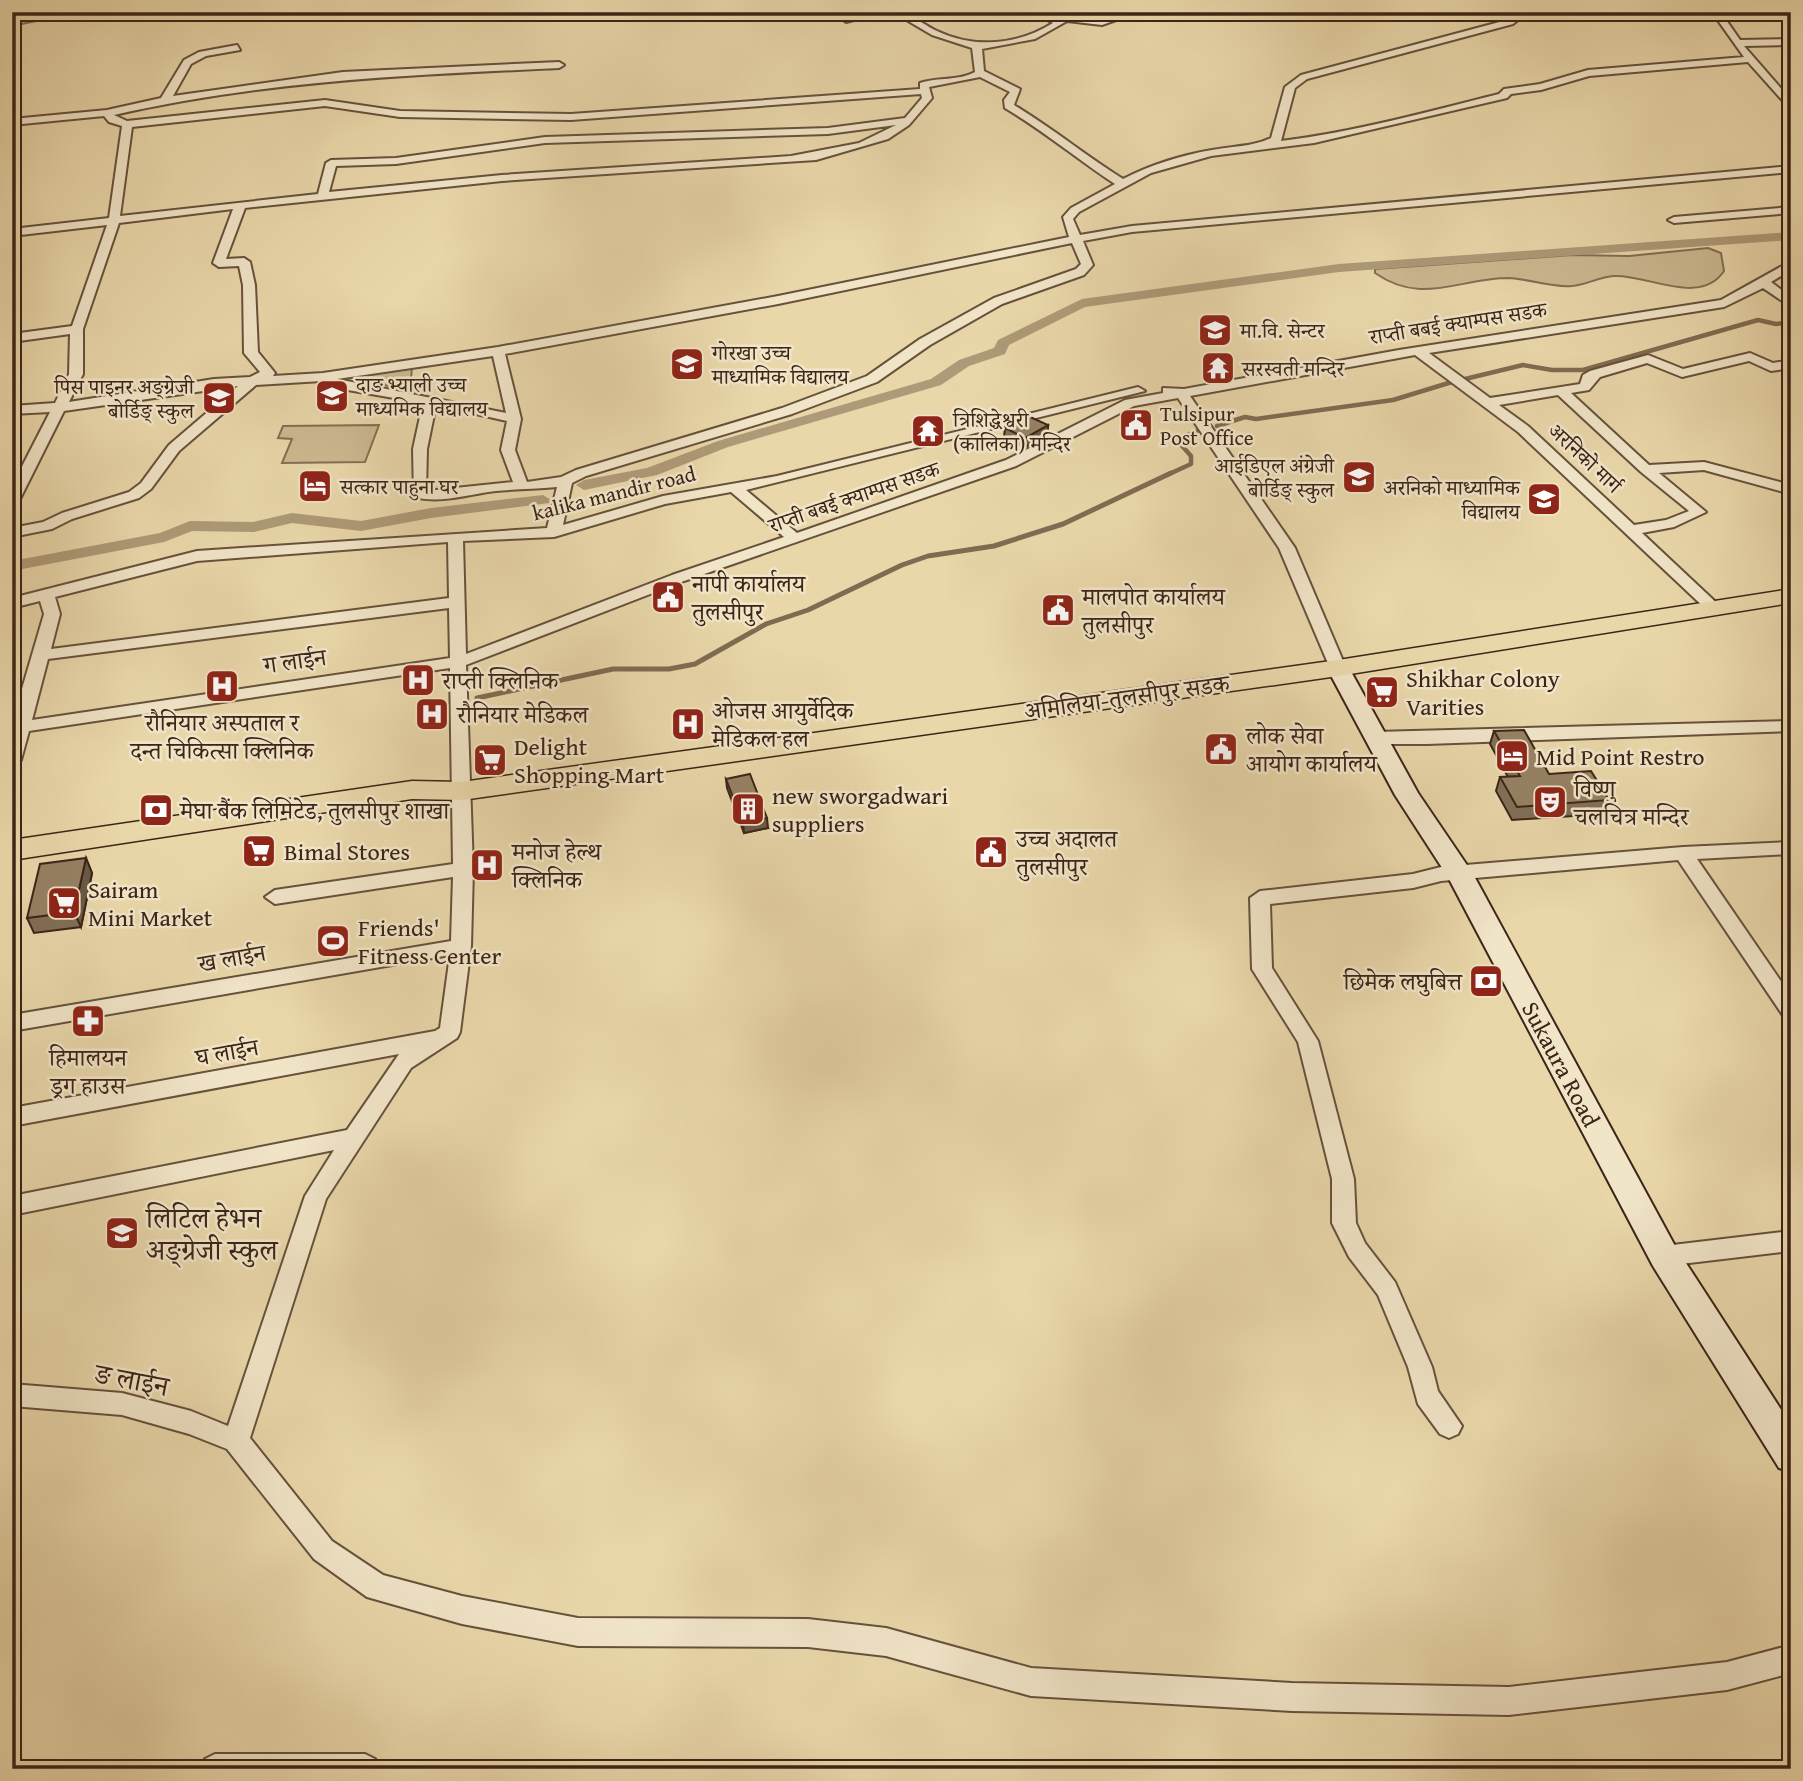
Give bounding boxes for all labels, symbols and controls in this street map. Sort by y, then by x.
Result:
street label: राप्ती बबई क्याम्पस सडक [1366,293,1550,352]
school or university icon: मा.वि. सेन्टर [1196,311,1234,349]
place label: मा.वि. सेन्टर [1239,315,1326,346]
place label: गोरखा उच्च माध्यामिक विद्यालय [711,337,850,392]
school or university icon: गोरखा उच्च माध्यामिक विद्यालय [668,345,706,383]
temple icon: सरस्वती मन्दिर [1199,349,1237,387]
place label: सरस्वती मन्दिर [1241,353,1345,384]
place label: दाङ भ्याली उच्च माध्यमिक विद्यालय [355,369,489,424]
place label: पिस पाइनर अङ्‍ग्रेजी बोर्डिङ् स्कुल [53,371,195,426]
school or university icon: दाङ भ्याली उच्च माध्यमिक विद्यालय [313,377,351,415]
school or university icon: पिस पाइनर अङ्‍ग्रेजी बोर्डिङ् स्कुल [200,379,238,417]
place label: Tulsipur Post Office [1160,398,1254,453]
place label: त्रिशिद्धेश्वरी (कालिका) मन्दिर [952,404,1072,459]
public building icon: Tulsipur Post Office [1117,406,1155,444]
temple icon: त्रिशिद्धेश्वरी (कालिका) मन्दिर [909,412,947,450]
street label: अरनिको मार्ग [1541,416,1629,501]
place label: आईडिएल अंग्रेजी बोर्डिङ् स्कुल [1215,450,1335,505]
street label: राप्ती बबई क्याम्पस सडक [763,453,945,541]
street label: kalika mandir road [529,458,700,528]
school or university icon: आईडिएल अंग्रेजी बोर्डिङ् स्कुल [1340,458,1378,496]
hotel icon: सत्कार पाहुना घर [296,467,334,505]
place label: सत्कार पाहुना घर [339,471,460,502]
place label: अरनिको माध्यामिक विद्यालय [1383,472,1521,527]
school or university icon: अरनिको माध्यामिक विद्यालय [1525,480,1563,518]
place label: नापी कार्यालय तुलसीपुर [691,566,807,629]
public building icon: नापी कार्यालय तुलसीपुर [649,578,687,616]
place label: मालपोत कार्यालय तुलसीपुर [1081,579,1226,642]
public building icon: मालपोत कार्यालय तुलसीपुर [1039,591,1077,629]
street label: ग लाईन [260,639,330,683]
hospital icon: राप्ती क्लिनिक [399,661,437,699]
place label: Shikhar Colony Varities [1406,661,1560,724]
place label: राप्ती क्लिनिक [441,663,560,698]
street label: अमिलिया-तुलसीपुर सडक [1022,665,1234,729]
hospital icon: रौनियार अस्पताल र दन्त चिकित्सा क्लिनिक [203,667,241,705]
supermarket icon: Shikhar Colony Varities [1363,673,1401,711]
place label: ओजस आयुर्वेदिक मेडिकल हल [711,693,855,756]
hospital icon: रौनियार मेडिकल [413,695,451,733]
place label: रौनियार मेडिकल [456,697,589,732]
place label: रौनियार अस्पताल र दन्त चिकित्सा क्लिनिक [130,705,315,768]
hospital icon: ओजस आयुर्वेदिक मेडिकल हल [669,705,707,743]
place label: लोक सेवा आयोग कार्यालय [1245,718,1379,781]
place label: Delight Shopping Mart [514,729,665,792]
public building icon: लोक सेवा आयोग कार्यालय [1202,730,1240,768]
hotel icon: Mid Point Restro [1493,737,1531,775]
place label: Mid Point Restro [1536,739,1704,774]
supermarket icon: Delight Shopping Mart [471,741,509,779]
place label: विष्णु चलचित्र मन्दिर [1573,771,1689,834]
place label: new sworgadwari suppliers [772,778,948,841]
theatre icon: विष्णु चलचित्र मन्दिर [1531,783,1569,821]
building icon: new sworgadwari suppliers [729,790,767,828]
bank icon: मेघा बैंक लिमिटेड, तुलसीपुर शाखा [137,791,175,829]
place label: मेघा बैंक लिमिटेड, तुलसीपुर शाखा [179,793,450,828]
place label: उच्च अदालत तुलसीपुर [1015,821,1118,884]
supermarket icon: Bimal Stores [240,832,278,870]
public building icon: उच्च अदालत तुलसीपुर [972,833,1010,871]
place label: Bimal Stores [284,834,410,869]
place label: मनोज हेल्थ क्लिनिक [511,834,602,897]
hospital icon: मनोज हेल्थ क्लिनिक [468,846,506,884]
place label: Sairam Mini Market [88,872,213,935]
supermarket icon: Sairam Mini Market [45,884,83,922]
place label: Friends' Fitness Center [358,910,502,973]
sports icon: Friends' Fitness Center [314,922,352,960]
street label: ख लाईन [195,935,270,981]
bank icon: छिमेक लघुबित्त [1467,962,1505,1000]
place label: छिमेक लघुबित्त [1343,964,1463,999]
street label: Sukaura Road [1513,995,1609,1133]
pharmacy icon: हिमालयन ड्रग हाउस [69,1002,107,1040]
street label: घ लाईन [192,1029,263,1075]
place label: हिमालयन ड्रग हाउस [48,1040,129,1103]
place label: लिटिल हेभन अङ्‍ग्रेजी स्कुल [144,1197,279,1270]
school or university icon: लिटिल हेभन अङ्‍ग्रेजी स्कुल [103,1214,141,1252]
street label: ङ लाईन [90,1351,174,1407]

